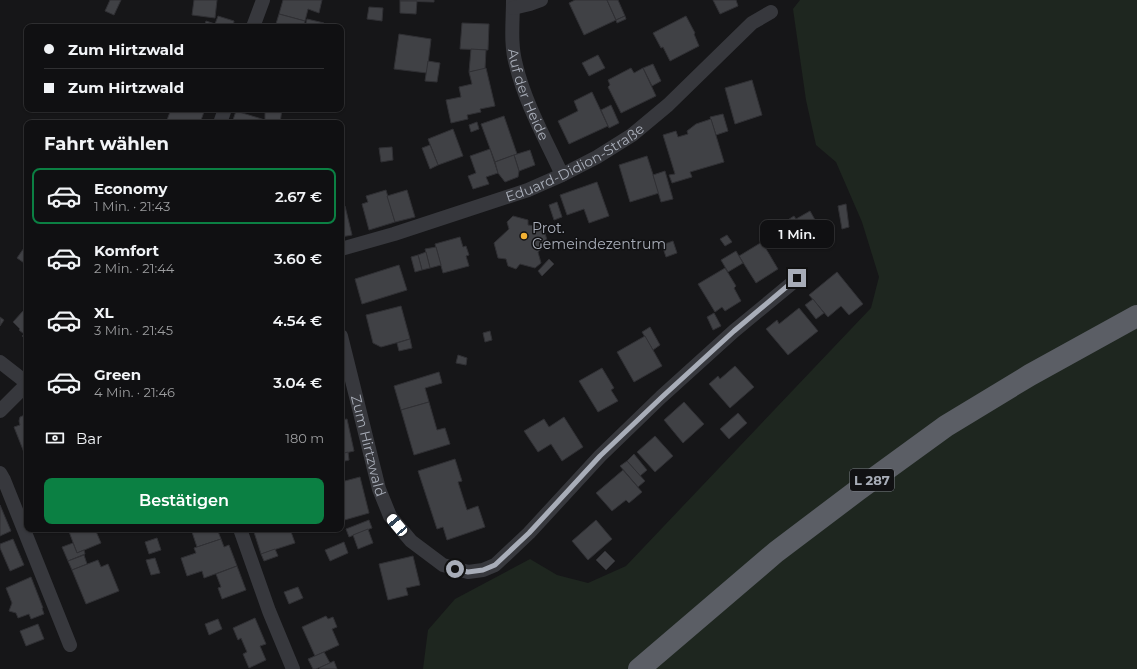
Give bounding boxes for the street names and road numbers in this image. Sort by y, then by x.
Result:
street label: Auf der Heide [504,47,553,143]
street label: Eduard-Didion-Straße [503,120,648,206]
street label: Zum Hirtzwald [347,393,390,499]
road number: L 287 [850,469,894,491]

